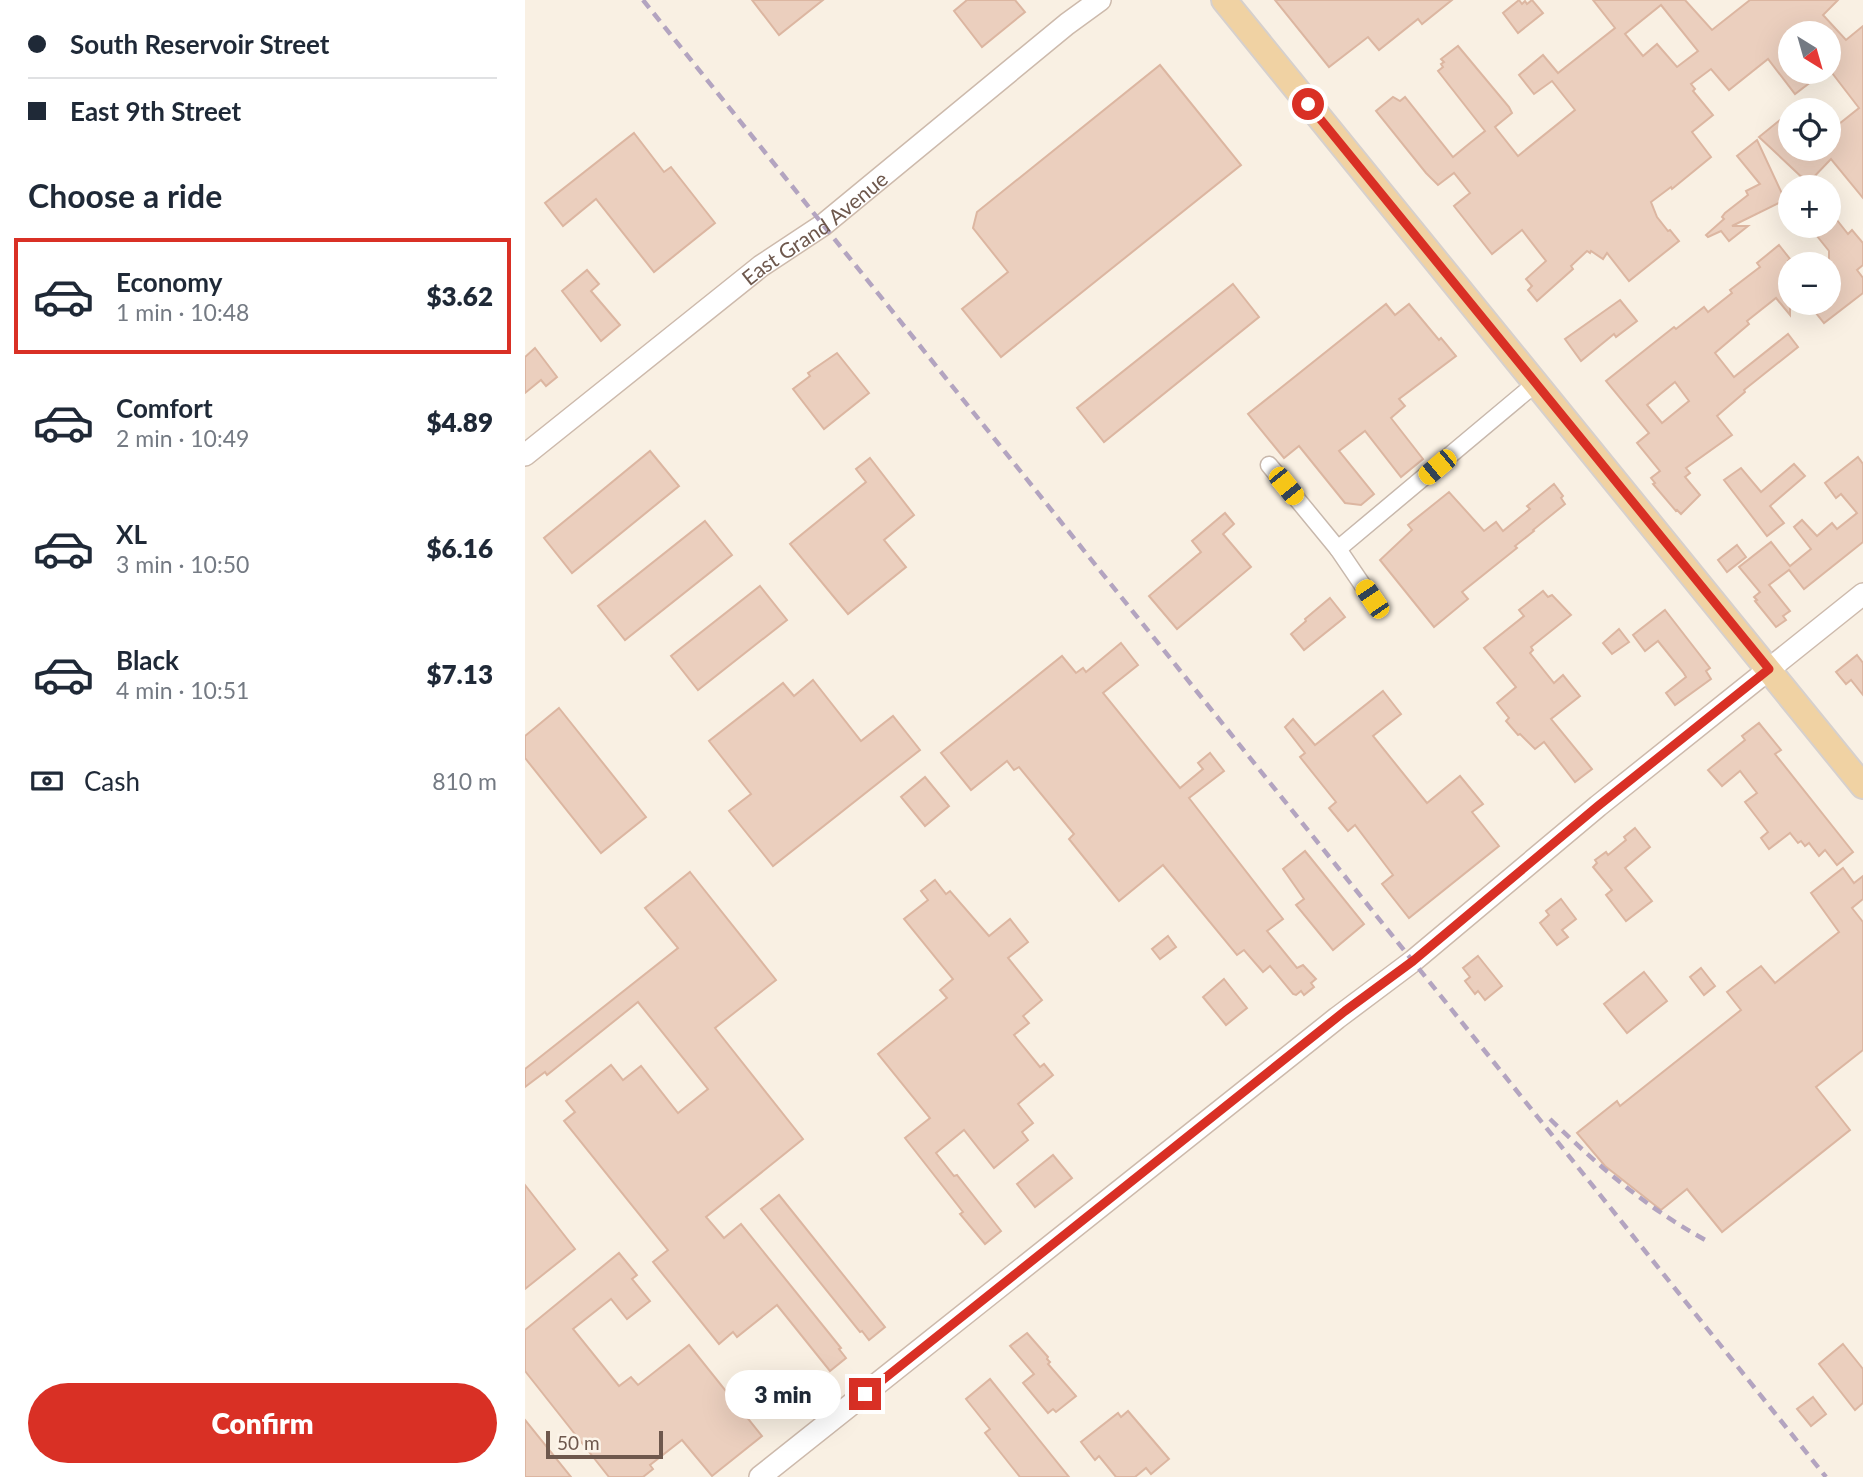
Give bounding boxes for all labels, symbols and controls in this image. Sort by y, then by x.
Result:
north arrow [1778,21,1841,84]
map controls [1778,21,1841,315]
text: South Reservoir Street [70,28,330,60]
route start [1292,88,1324,120]
text: East 9th Street [70,95,241,127]
button: locate [1778,98,1841,161]
street label: East Grand Avenue [736,165,892,290]
button: + [1778,175,1841,238]
text: Choose a ride [28,176,222,215]
button: − [1778,252,1841,315]
icon: car [32,265,95,328]
text: Economy [116,266,222,298]
text: $3.62 [426,280,493,312]
text: 1 min · 10:48 [116,298,249,326]
icon: car [32,391,95,454]
text: Comfort [116,392,213,424]
text: $4.89 [426,406,493,438]
text: 2 min · 10:49 [116,424,249,452]
car [1415,445,1460,489]
car [1265,463,1308,509]
icon: car [32,517,95,580]
text: XL [116,518,147,550]
text: $6.16 [426,532,493,564]
text: 3 min · 10:50 [116,550,249,578]
car [1352,576,1393,622]
icon: car [32,643,95,706]
text: Black [116,644,179,676]
text: $7.13 [426,658,493,690]
text: 4 min · 10:51 [116,676,249,704]
icon: cash [28,762,66,800]
text: Cash [84,765,140,797]
text: 810 m [432,767,497,795]
callout: 3 min [725,1370,841,1418]
route end [849,1378,881,1410]
text: 3 min [754,1380,812,1408]
button: Confirm [28,1383,497,1463]
scale bar [546,1428,663,1460]
text: 50 m [557,1431,600,1454]

